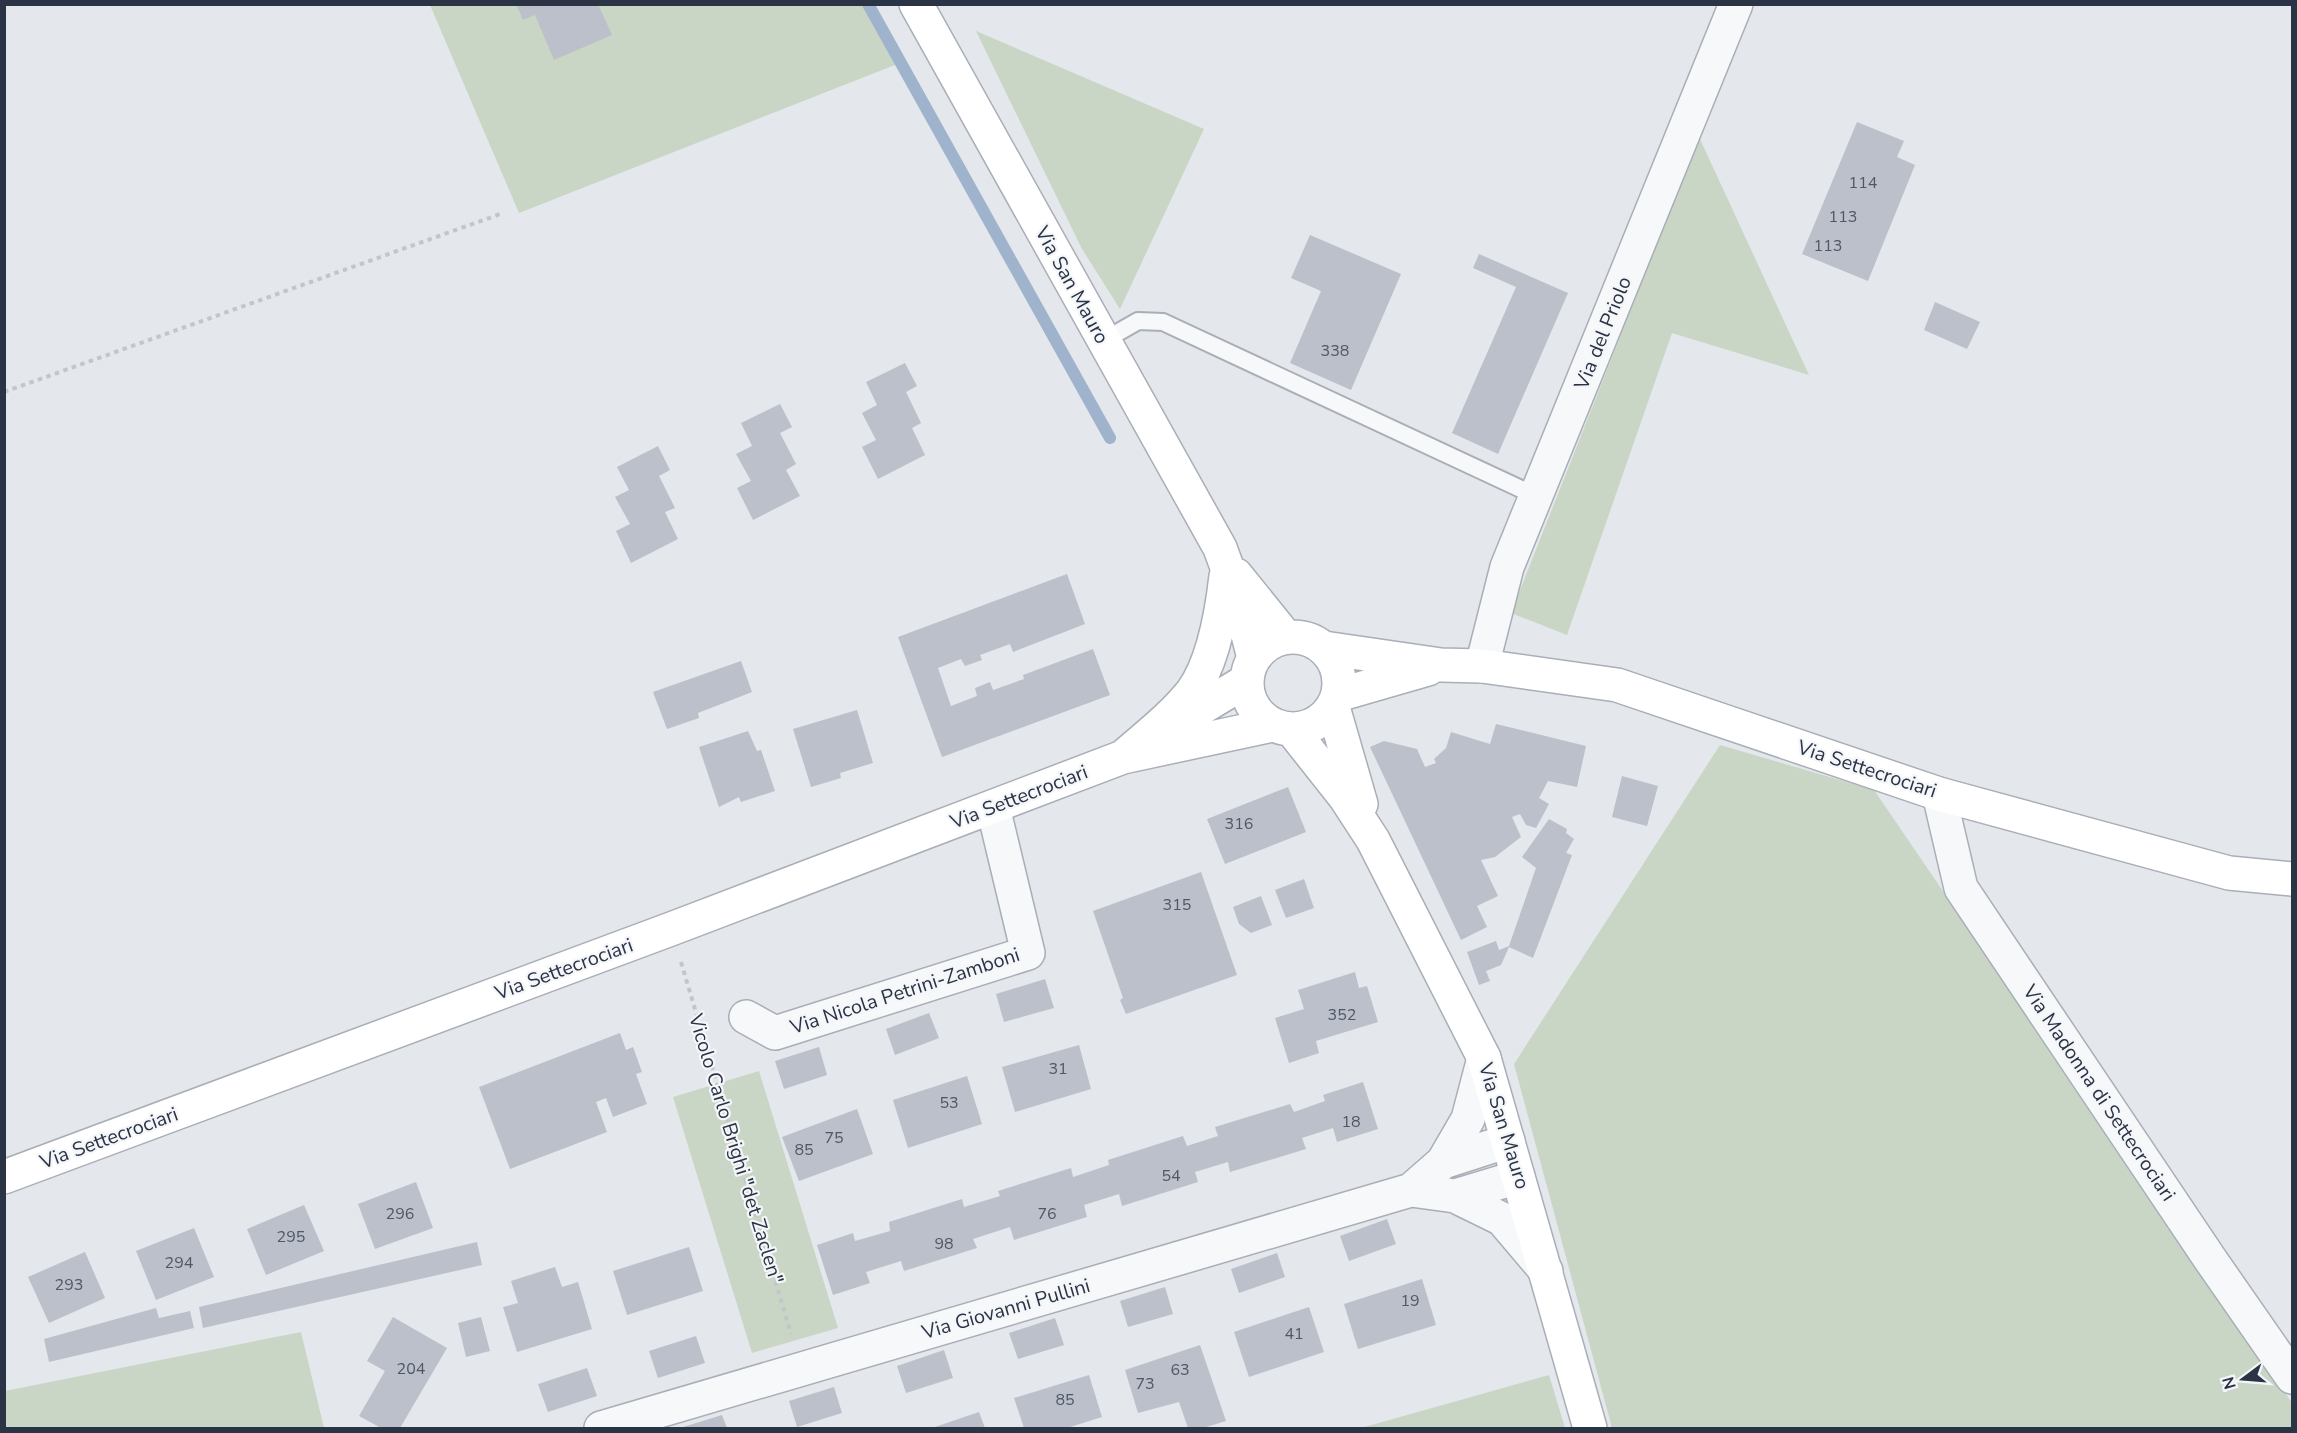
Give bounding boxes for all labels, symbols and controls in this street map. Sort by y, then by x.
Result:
house number: 114 [1849,172,1878,194]
house number: 113 [1829,206,1857,228]
street label: Via San Mauro [1028,220,1115,349]
house number: 113 [1814,235,1842,257]
street label: Via del Priolo [1568,272,1638,395]
house number: 338 [1321,340,1349,362]
street label: Via Settecrociari [1793,733,1940,804]
street label: Via Settecrociari [946,758,1092,836]
house number: 316 [1225,813,1253,835]
house number: 315 [1163,894,1191,916]
street label: Via Settecrociari [490,932,637,1007]
street label: Via Nicola Petrini-Zamboni [786,941,1023,1041]
street label: Via Madonna di Settecrociari [2016,979,2182,1206]
house number: 352 [1328,1004,1356,1026]
street label: Vicolo Carlo Brighi "det Zaclen" [682,1010,790,1287]
house number: 31 [1048,1058,1068,1080]
street label: Via San Mauro [1472,1059,1536,1192]
house number: 53 [939,1092,959,1114]
street label: Via Settecrociari [35,1101,182,1176]
house number: 18 [1341,1111,1361,1133]
house number: 75 [824,1127,844,1149]
house number: 85 [794,1139,814,1161]
house number: 54 [1161,1165,1181,1187]
house number: 296 [386,1203,414,1225]
house number: 76 [1037,1203,1057,1225]
house number: 295 [277,1226,305,1248]
house number: 98 [934,1233,954,1255]
house number: 294 [165,1252,194,1274]
street label: Via Giovanni Pullini [918,1272,1093,1346]
house number: 293 [55,1274,83,1296]
house number: 19 [1400,1290,1420,1312]
house number: 41 [1284,1323,1304,1345]
north arrow [2213,1349,2273,1409]
house number: 204 [397,1358,426,1380]
house number: 63 [1170,1359,1190,1381]
house number: 73 [1135,1373,1155,1395]
text: N [2217,1374,2242,1392]
house number: 85 [1055,1389,1075,1411]

